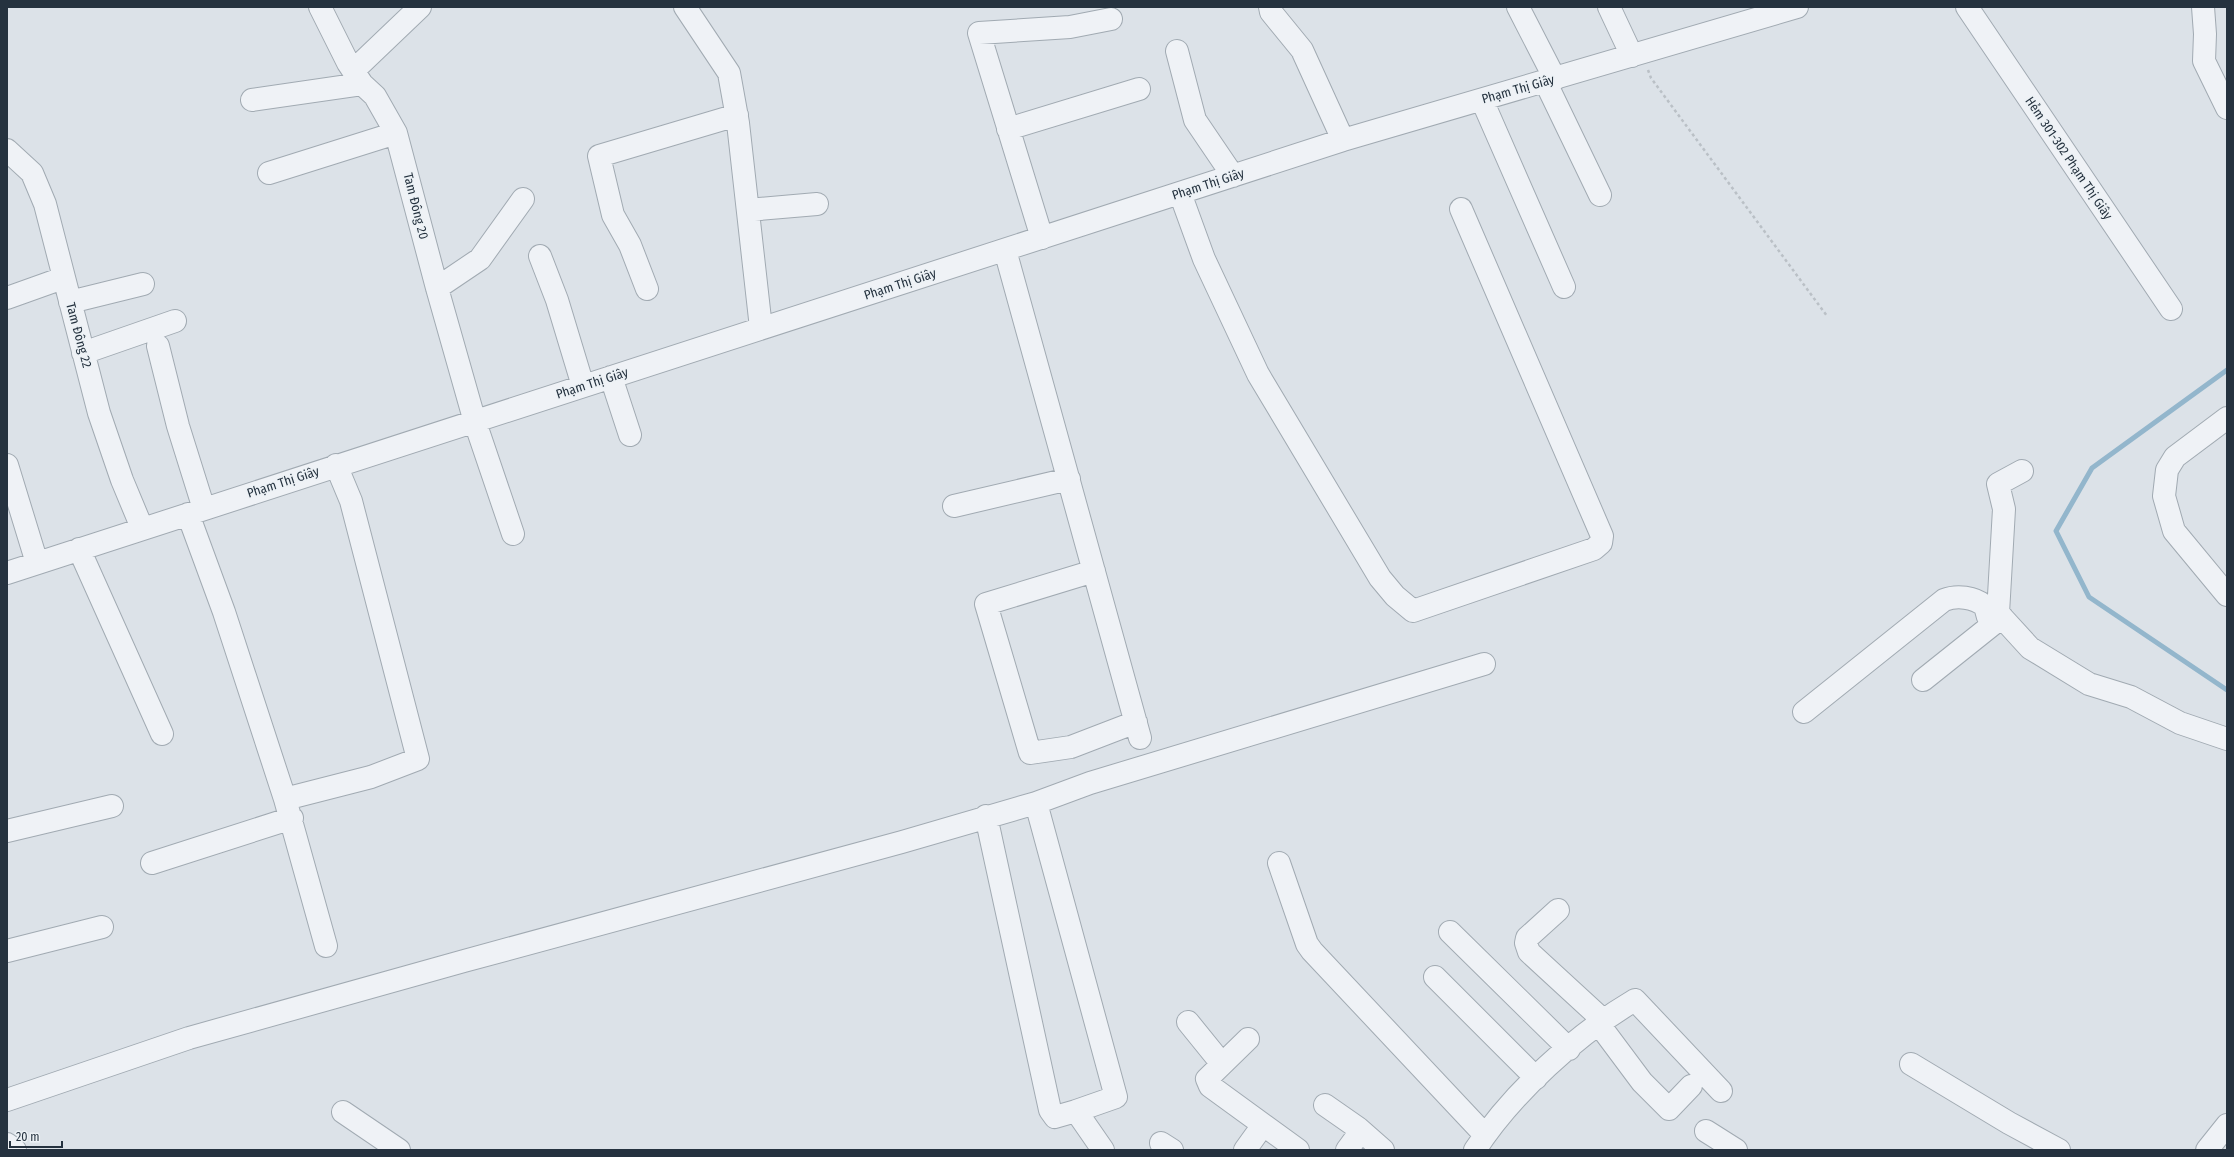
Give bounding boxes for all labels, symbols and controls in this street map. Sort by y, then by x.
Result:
street label: Phạm Thị Giây [1480,71,1556,107]
street label: Hẻm 301-302 Phạm Thị Giây [2022,94,2116,222]
street label: Phạm Thị Giây [1170,165,1246,203]
street label: Tam Đông 20 [401,171,432,241]
street label: Phạm Thị Giây [862,265,938,303]
street label: Tam Đông 22 [63,301,95,369]
street label: Phạm Thị Giây [554,364,630,402]
street label: Phạm Thị Giây [245,463,321,501]
scale bar [10,1123,62,1149]
text: 20 m [16,1130,40,1144]

